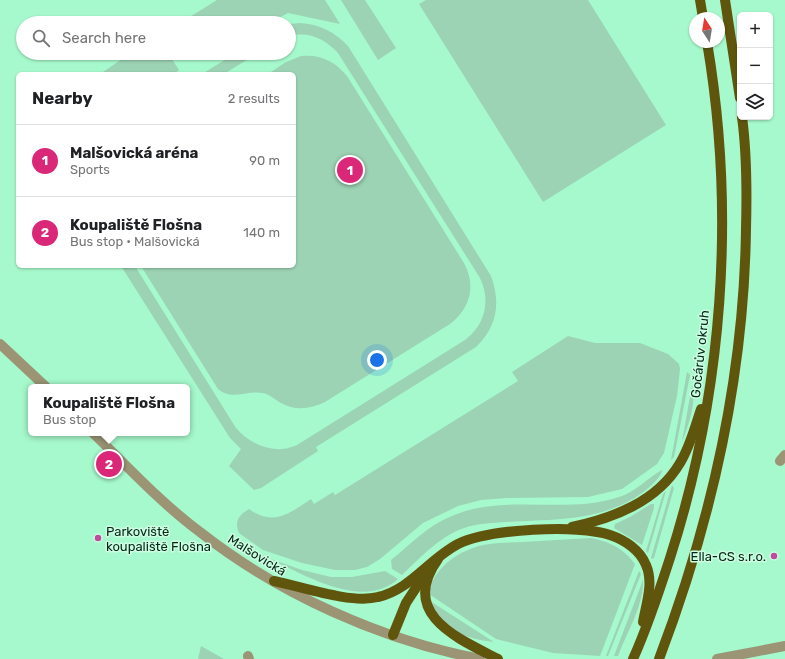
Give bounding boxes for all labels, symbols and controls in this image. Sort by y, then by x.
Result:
north arrow [689,12,725,48]
map controls [737,12,773,120]
button: + [737,12,773,48]
search box [16,16,296,60]
icon: search [30,27,52,49]
text: Search here [62,29,146,47]
button: − [737,48,773,84]
button: layers [737,84,773,120]
text: Nearby [32,88,93,108]
text: 2 results [228,91,280,106]
text: Malšovická aréna [70,144,198,162]
text: 1 [42,153,48,168]
text: 90 m [249,153,280,168]
pin: 1 [337,155,363,185]
text: Sports [70,162,110,177]
text: Koupaliště Flošna [70,216,202,234]
text: 2 [41,225,49,240]
text: 140 m [243,225,280,240]
text: Bus stop · Malšovická [70,234,200,249]
street label: Gočárův okruh [688,309,712,399]
your location [367,350,387,370]
popup [28,384,190,436]
text: Koupaliště Flošna [43,394,175,412]
text: Bus stop [43,412,96,427]
pin: 2 [96,449,122,479]
place label: Parkoviště koupaliště Flošna [106,524,211,554]
street label: Malšovická [225,531,289,579]
marker: Parkoviště koupaliště Flošna [93,533,103,543]
place label: Ella-CS s.r.o. [691,549,766,564]
marker: Ella-CS s.r.o. [769,551,779,561]

